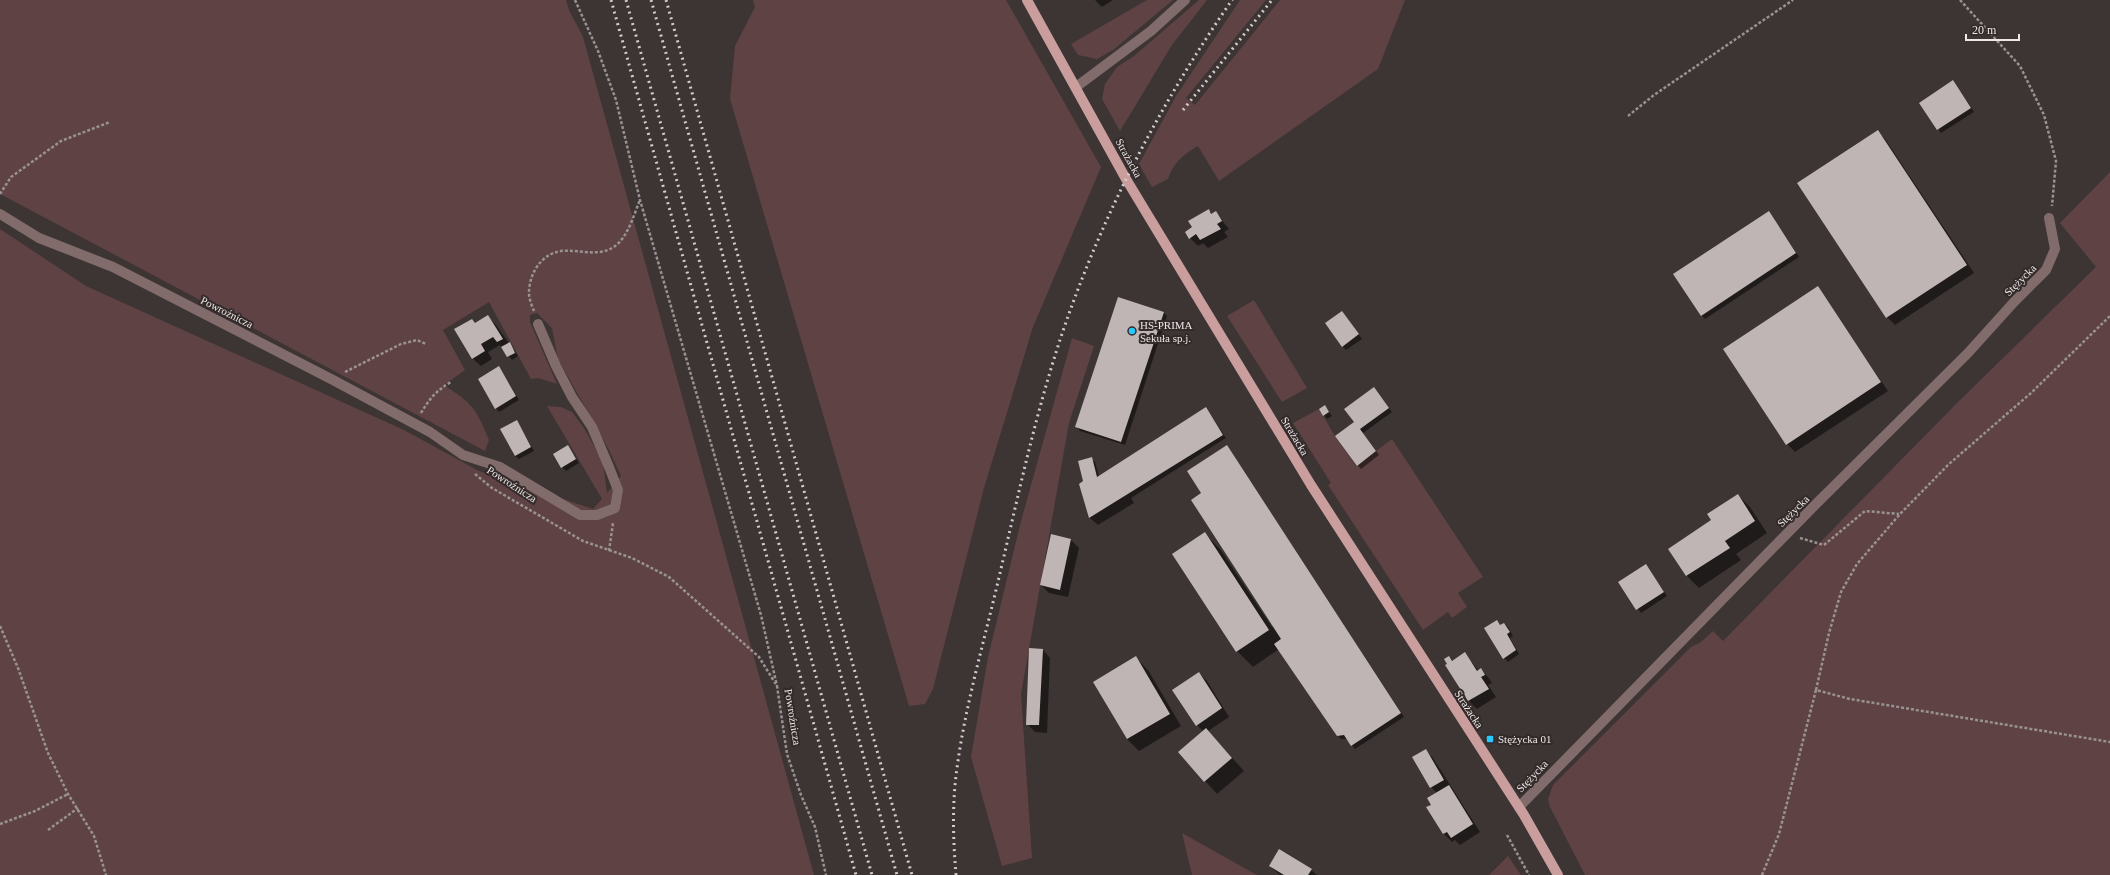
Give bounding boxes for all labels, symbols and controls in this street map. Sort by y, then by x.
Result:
scale bar [1966,16,2019,42]
text: 20 m [1972,23,1997,37]
street label: Strażacka [1113,136,1145,180]
street label: Stężycka [2002,262,2038,298]
street label: Powroźnicza [199,294,255,330]
place label: HS-PRIMA Sekuła sp.j. [1140,319,1193,344]
marker: HS-PRIMA Sekuła sp.j. [1127,326,1137,336]
street label: Strażacka [1279,415,1311,458]
street label: Powroźnicza [485,463,539,505]
street label: Stężycka [1775,493,1811,529]
street label: Powroźnicza [783,688,803,746]
street label: Strażacka [1452,688,1486,730]
place label: Stężycka 01 [1498,733,1551,745]
marker: Stężycka 01 [1485,734,1495,744]
street label: Stężycka [1514,757,1550,794]

